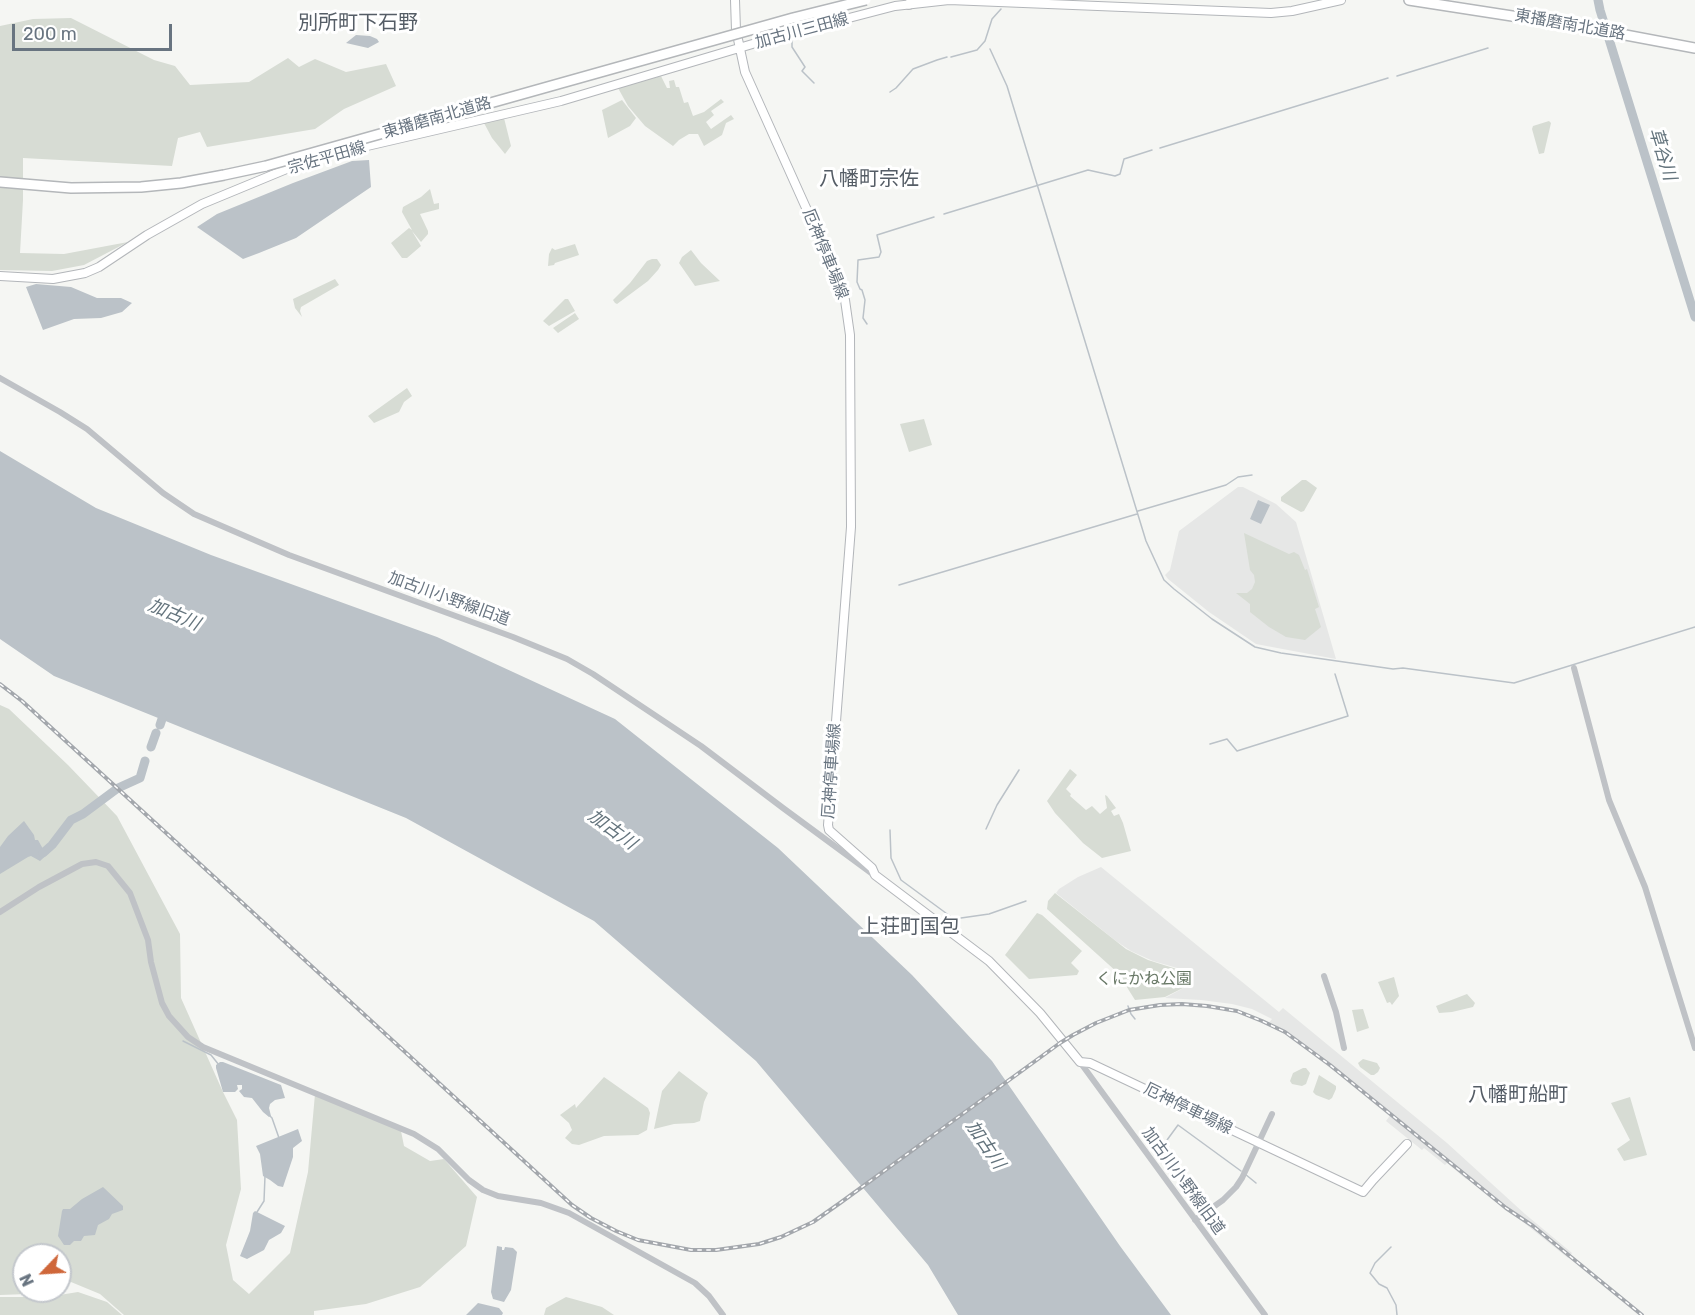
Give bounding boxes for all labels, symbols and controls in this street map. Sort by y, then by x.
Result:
street label: 東播磨南北道路 [1513,6,1627,44]
street label: 加古川三田線 [753,9,851,53]
district label: 別所町下石野 [298,11,418,35]
scale bar [15,12,176,50]
text: 200 m [23,23,77,45]
street label: 東播磨南北道路 [381,93,493,143]
water label: 草谷川 [1644,125,1680,183]
street label: 宗佐平田線 [286,138,368,178]
district label: 八幡町宗佐 [819,167,919,191]
street label: 厄神停車場線 [798,206,852,302]
street label: 加古川小野線旧道 [386,568,512,630]
water label: 加古川 [145,595,203,635]
street label: 厄神停車場線 [819,722,845,820]
water label: 加古川 [584,805,640,855]
district label: 上荘町国包 [860,915,960,939]
park label: くにかね公園 [1096,969,1192,989]
street label: 厄神停車場線 [1141,1079,1235,1139]
district label: 八幡町船町 [1468,1083,1568,1107]
water label: 加古川 [961,1117,1009,1173]
street label: 加古川小野線旧道 [1138,1124,1228,1238]
north arrow [12,1243,72,1303]
text: N [16,1271,38,1289]

